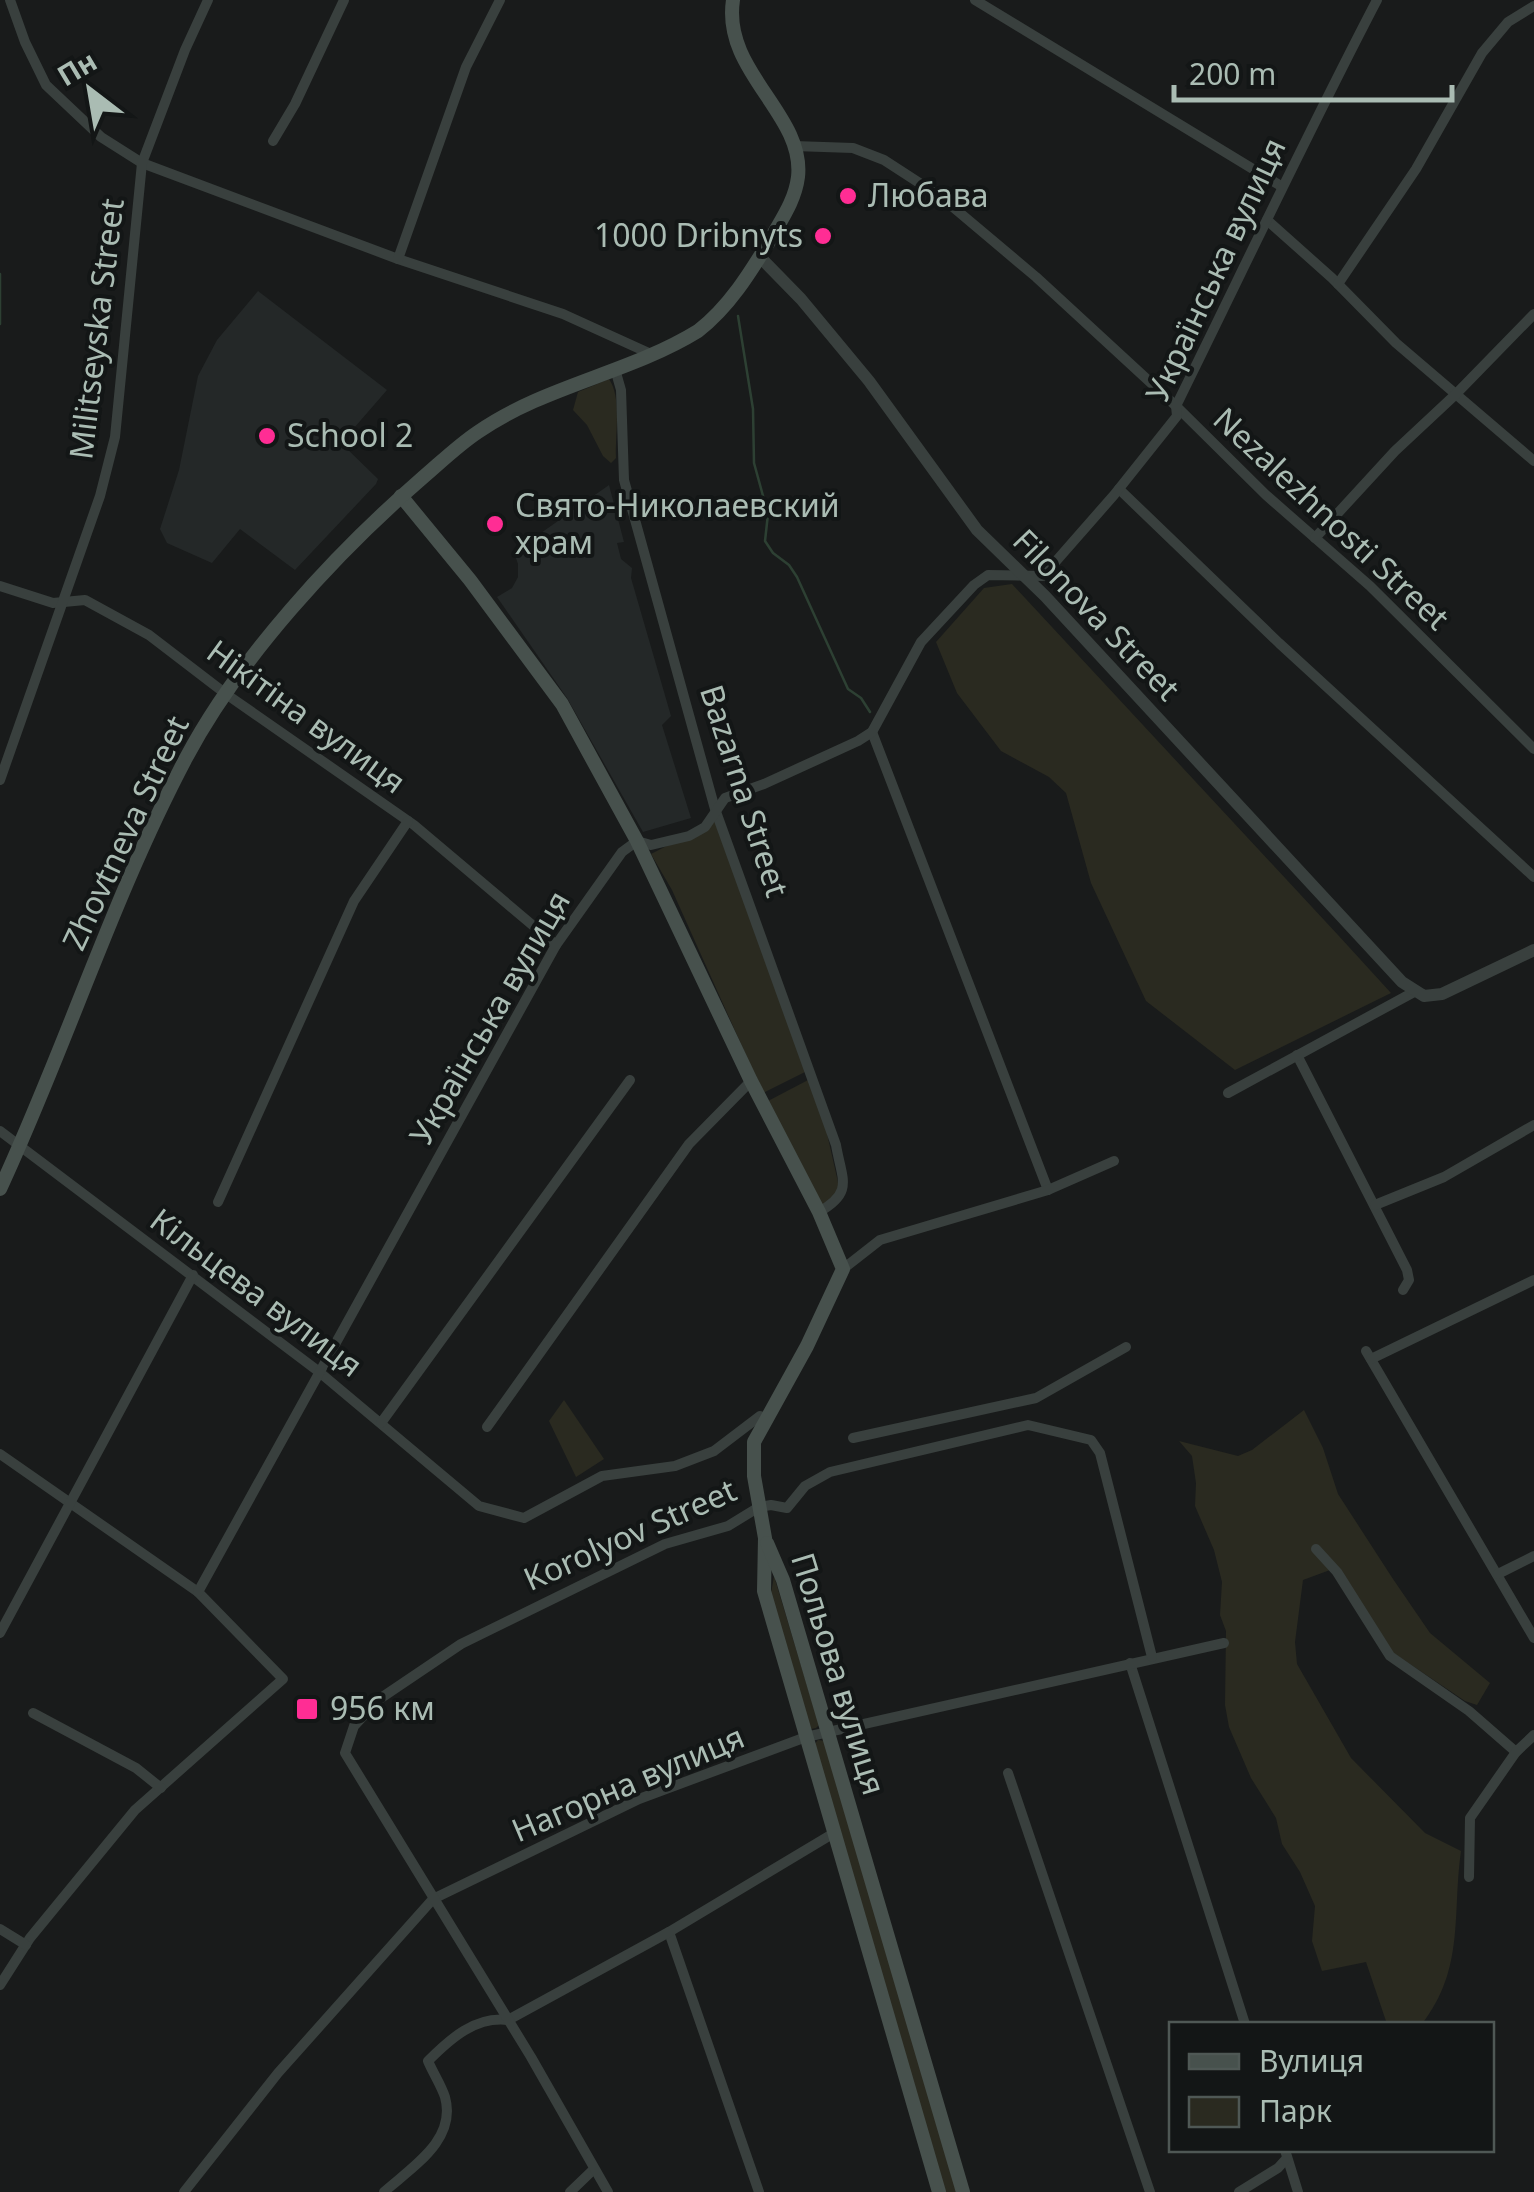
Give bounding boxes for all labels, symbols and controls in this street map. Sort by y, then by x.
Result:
north arrow [40,40,140,140]
scale bar [1174,40,1452,102]
text: Пн [50,41,103,94]
text: 200 m [1189,53,1276,94]
street label: Українська вулиця [1135,131,1295,408]
place label: Любава [868,173,989,216]
marker: Любава [837,185,859,207]
street label: Militseyska Street [58,196,133,462]
place label: 1000 Dribnyts [594,213,803,256]
marker: 1000 Dribnyts [812,225,834,247]
street label: Nezalezhnosti Street [1205,397,1459,639]
place label: School 2 [287,413,413,456]
marker: School 2 [256,425,278,447]
place label: Свято-Николаевский храм [515,483,840,563]
marker: Свято-Николаевский храм [484,513,506,535]
street label: Filonova Street [1004,519,1190,709]
street label: Нікітіна вулиця [199,629,415,802]
street label: Bazarna Street [691,679,800,902]
street label: Zhovtneva Street [52,708,198,956]
street label: Українська вулиця [398,883,579,1152]
street label: Кільцева вулиця [142,1198,372,1386]
street label: Korolyov Street [516,1468,742,1600]
street label: Польова вулиця [782,1547,897,1800]
place label: 956 км [330,1686,435,1729]
marker: 956 км [294,1696,320,1722]
street label: Нагорна вулиця [505,1714,750,1851]
legend [1169,2022,1494,2152]
text: Вулиця [1259,2040,1364,2081]
text: Парк [1259,2090,1332,2131]

